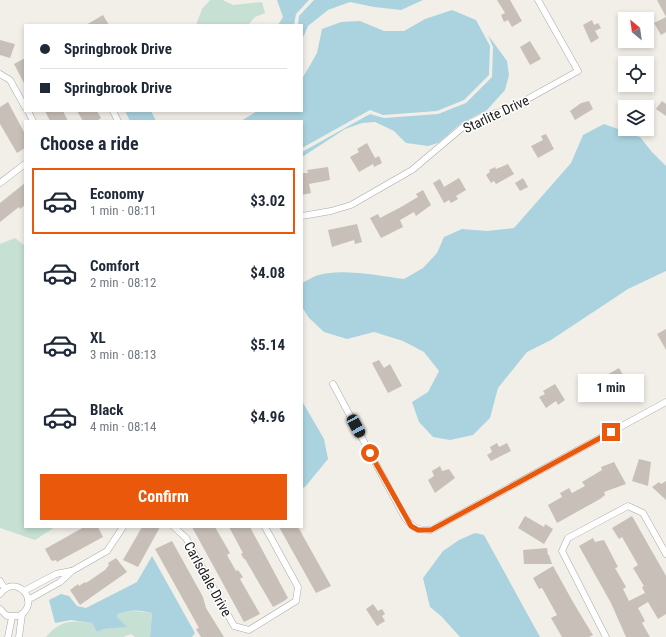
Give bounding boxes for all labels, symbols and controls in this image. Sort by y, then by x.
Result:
north arrow [618,12,654,48]
map controls [618,12,654,136]
text: Springbrook Drive [64,40,172,58]
button: locate [618,56,654,92]
text: Springbrook Drive [64,79,172,97]
street label: Starlite Drive [461,92,532,136]
button: layers [618,100,654,136]
text: Choose a ride [40,133,139,154]
icon: car [42,183,78,219]
text: Economy [90,185,144,203]
text: $3.02 [250,192,285,210]
text: 1 min · 08:11 [90,203,156,218]
icon: car [42,255,78,291]
text: Comfort [90,257,139,275]
text: $4.08 [250,264,285,282]
text: 2 min · 08:12 [90,275,156,290]
icon: car [42,327,78,363]
text: XL [90,329,106,347]
text: $5.14 [250,336,285,354]
text: 3 min · 08:13 [90,347,156,362]
callout: 1 min [578,374,644,402]
text: 1 min [597,380,625,395]
icon: car [42,399,78,435]
text: Black [90,401,123,419]
text: $4.96 [250,408,285,426]
car [345,413,367,439]
text: 4 min · 08:14 [90,419,156,434]
route end [602,423,620,441]
route start [361,444,379,462]
button: Confirm [40,474,287,520]
street label: Carlsdale Drive [181,539,235,620]

